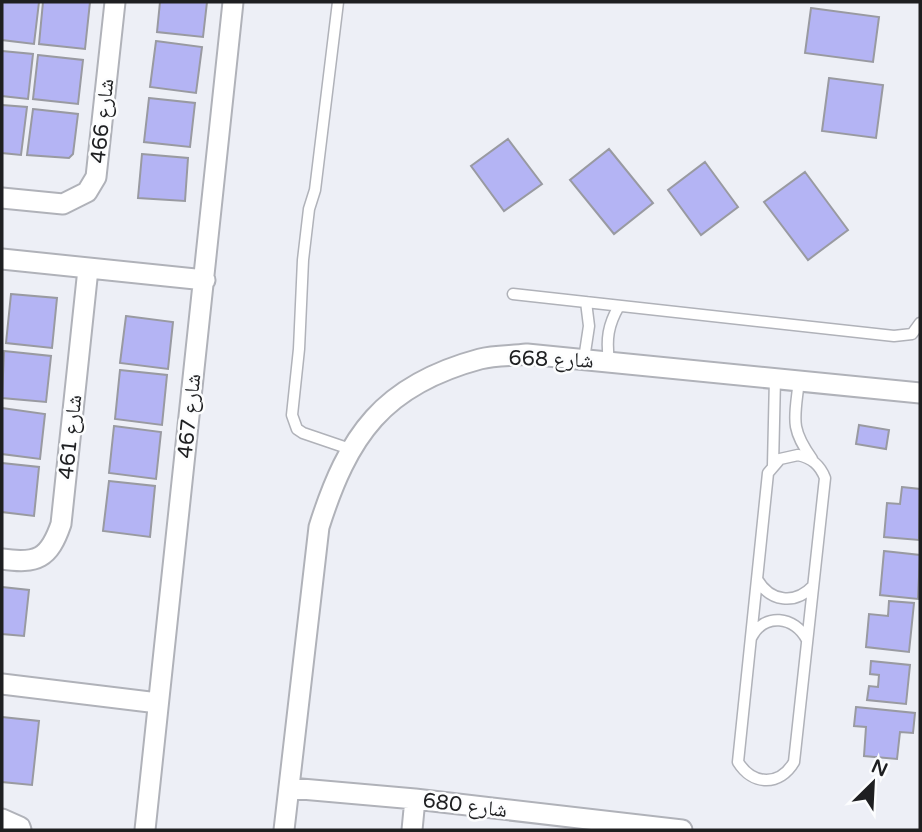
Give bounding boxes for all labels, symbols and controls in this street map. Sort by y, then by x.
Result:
street label: شارع 466 [86,77,119,165]
street label: شارع 668 [508,346,594,373]
street label: شارع 467 [173,372,206,460]
street label: شارع 461 [54,393,87,481]
north arrow [838,748,908,818]
text: N [868,755,891,782]
street label: شارع 680 [421,788,509,823]

